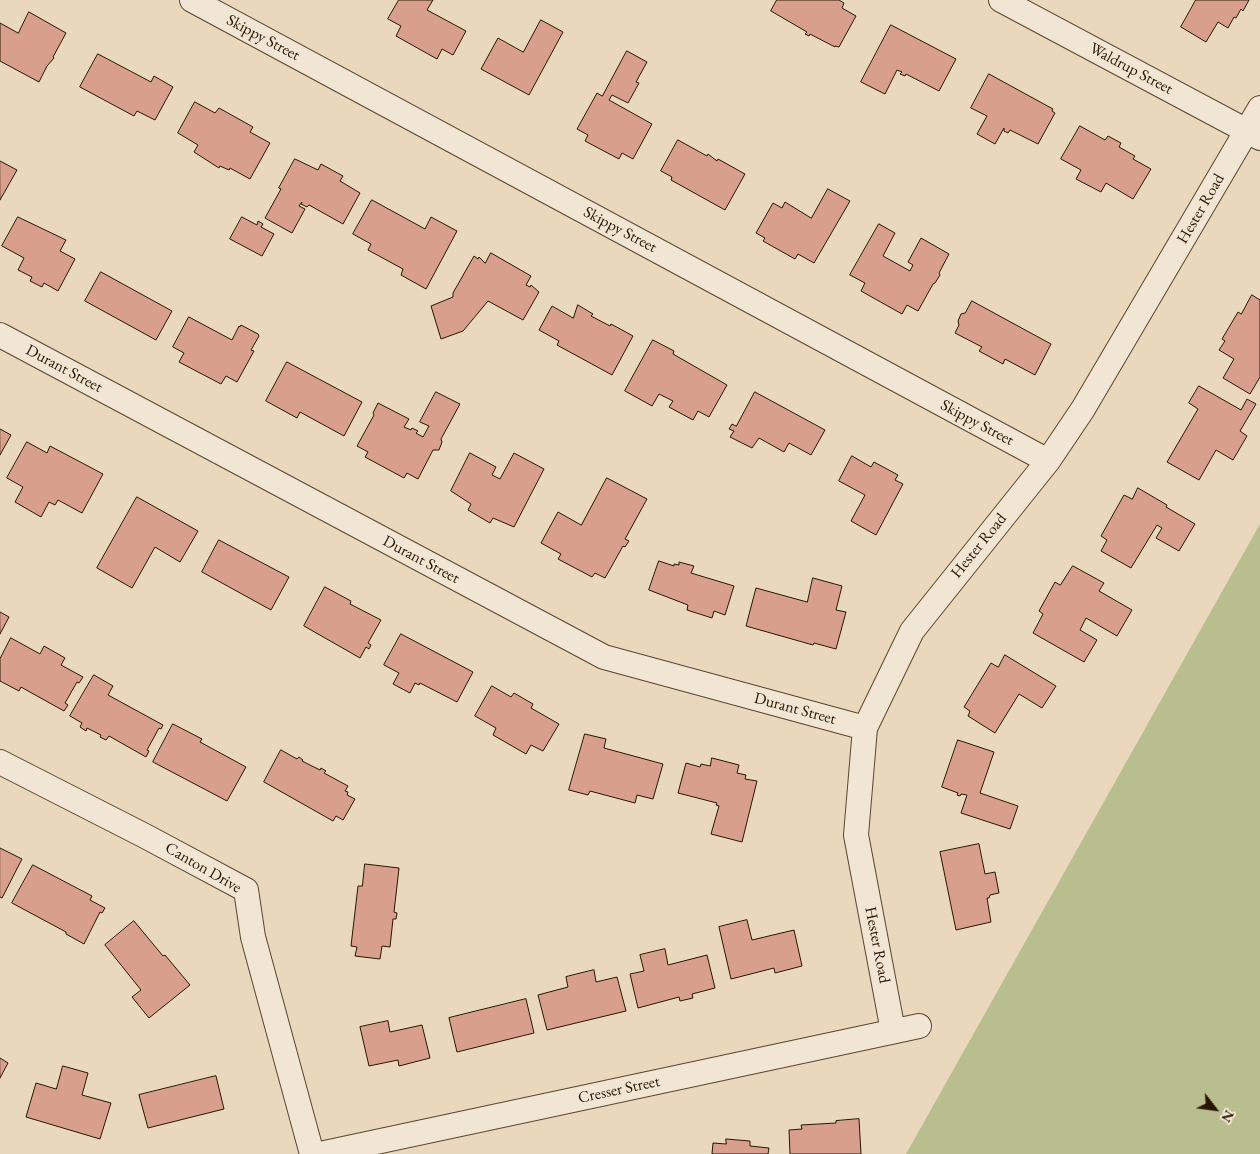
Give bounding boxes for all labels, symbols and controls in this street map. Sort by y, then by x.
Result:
street label: Skippy Street [223,11,303,65]
street label: Waldrup Street [1086,39,1176,99]
street label: Hester Road [1173,171,1229,247]
street label: Skippy Street [580,203,660,257]
street label: Durant Street [22,341,106,397]
street label: Skippy Street [937,396,1017,450]
street label: Hester Road [947,510,1011,582]
street label: Durant Street [379,532,463,588]
street label: Durant Street [752,689,838,729]
street label: Canton Drive [161,838,245,898]
street label: Hester Road [860,905,894,985]
street label: Cresser Street [576,1072,662,1108]
north arrow [1190,1084,1240,1134]
text: N [1217,1107,1239,1126]

